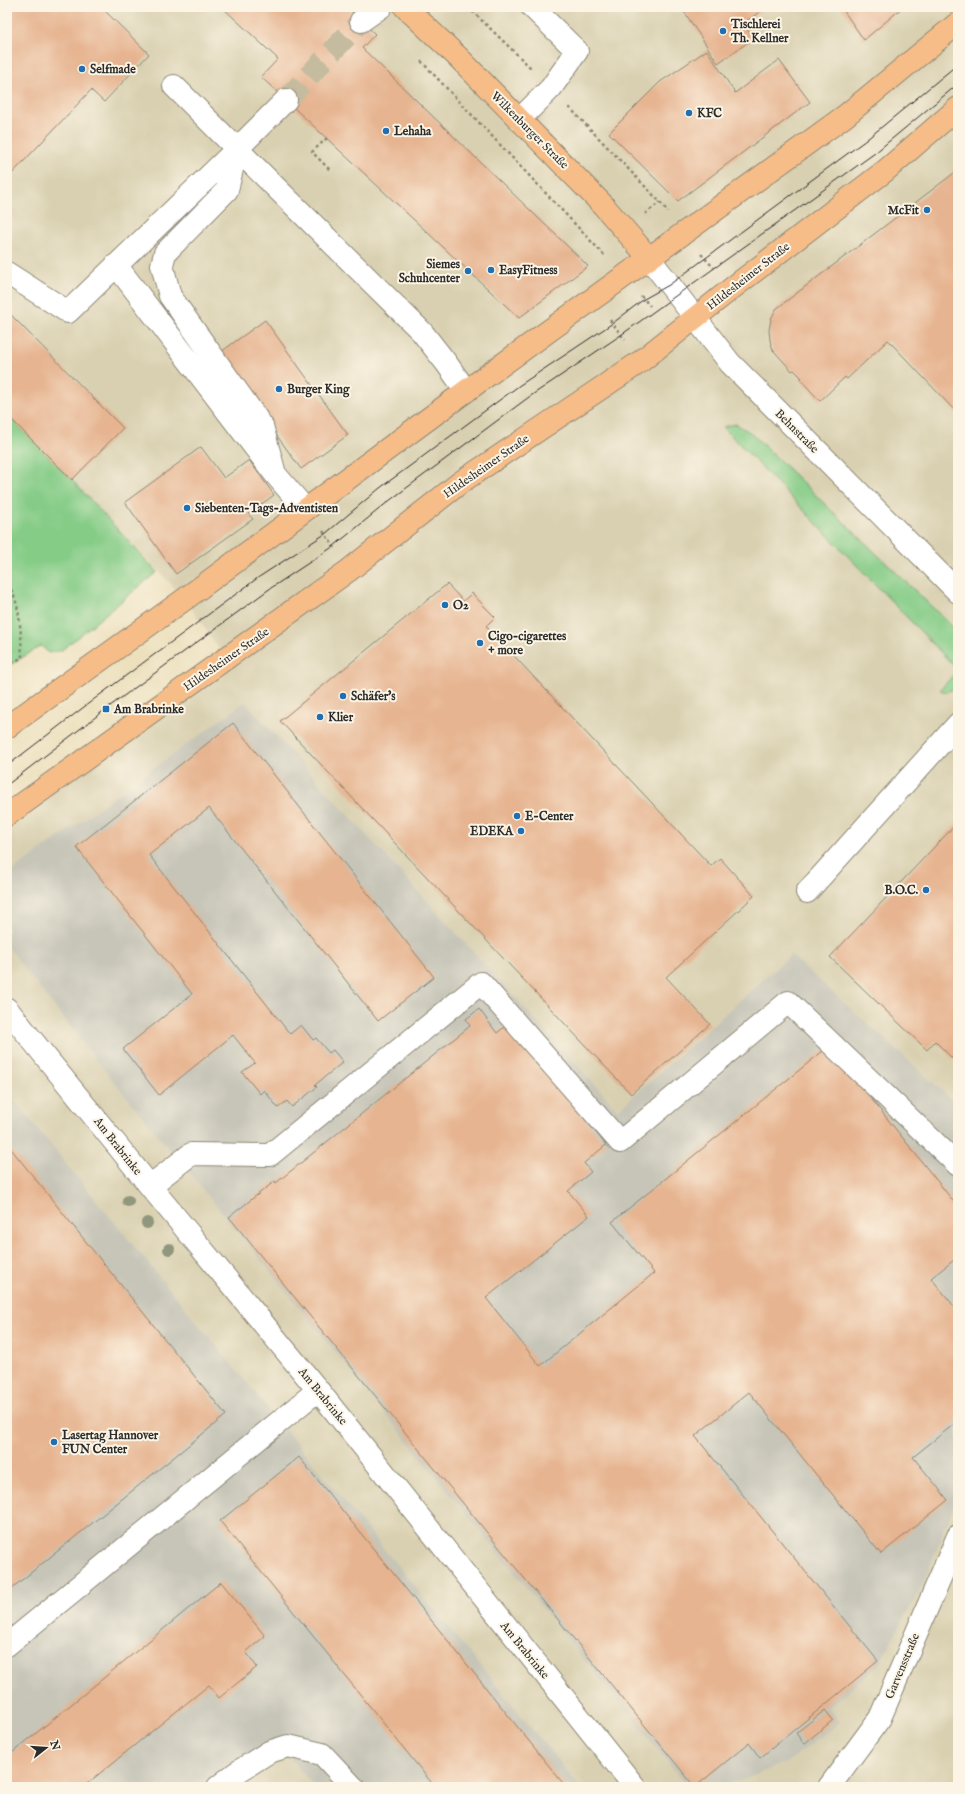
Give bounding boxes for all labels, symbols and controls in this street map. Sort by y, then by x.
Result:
place label: Tischlerei Th. Kellner [730,17,789,46]
marker: Tischlerei Th. Kellner [718,26,728,36]
place label: Selfmade [90,62,136,77]
marker: Selfmade [77,64,87,74]
street label: Wilkenburger Straße [488,88,572,173]
place label: KFC [697,106,722,121]
marker: KFC [684,108,694,118]
place label: Lehaha [393,124,432,139]
marker: Lehaha [381,126,391,136]
place label: McFit [888,203,920,218]
marker: McFit [922,205,932,215]
street label: Hildesheimer Straße [704,239,793,313]
place label: Siemes Schuhcenter [399,257,461,286]
place label: EasyFitness [499,263,558,279]
marker: EasyFitness [486,265,496,275]
marker: Siemes Schuhcenter [463,266,473,276]
place label: Burger King [287,382,350,398]
marker: Burger King [274,384,284,394]
street label: Behnstraße [772,406,822,457]
street label: Hildesheimer Straße [441,431,532,502]
place label: Siebenten-Tags-Adventisten [195,501,339,517]
marker: Siebenten-Tags-Adventisten [182,503,192,513]
place label: O2 [453,598,469,613]
marker: O2 [440,600,450,610]
street label: Hildesheimer Straße [181,624,272,695]
place label: Cigo-cigarettes + more [488,629,567,658]
marker: Cigo-cigarettes + more [475,638,485,648]
place label: Schäfer's [351,689,396,704]
marker: Schäfer's [338,691,348,701]
place label: Am Brabrinke [113,702,184,717]
marker: Am Brabrinke [101,704,111,714]
place label: Klier [328,710,354,725]
marker: Klier [315,712,325,722]
place label: E-Center [525,809,574,824]
marker: E-Center [512,811,522,821]
place label: EDEKA [470,824,514,839]
marker: EDEKA [516,826,526,836]
place label: B.O.C. [885,883,918,898]
marker: B.O.C. [921,885,931,895]
street label: Am Brabrinke [90,1113,145,1179]
street label: Am Brabrinke [294,1364,351,1429]
place label: Lasertag Hannover FUN Center [61,1428,159,1457]
marker: Lasertag Hannover FUN Center [49,1437,59,1447]
street label: Am Brabrinke [496,1618,553,1683]
street label: Garvensstraße [882,1631,923,1701]
north arrow [26,1728,66,1768]
text: N [46,1738,63,1752]

